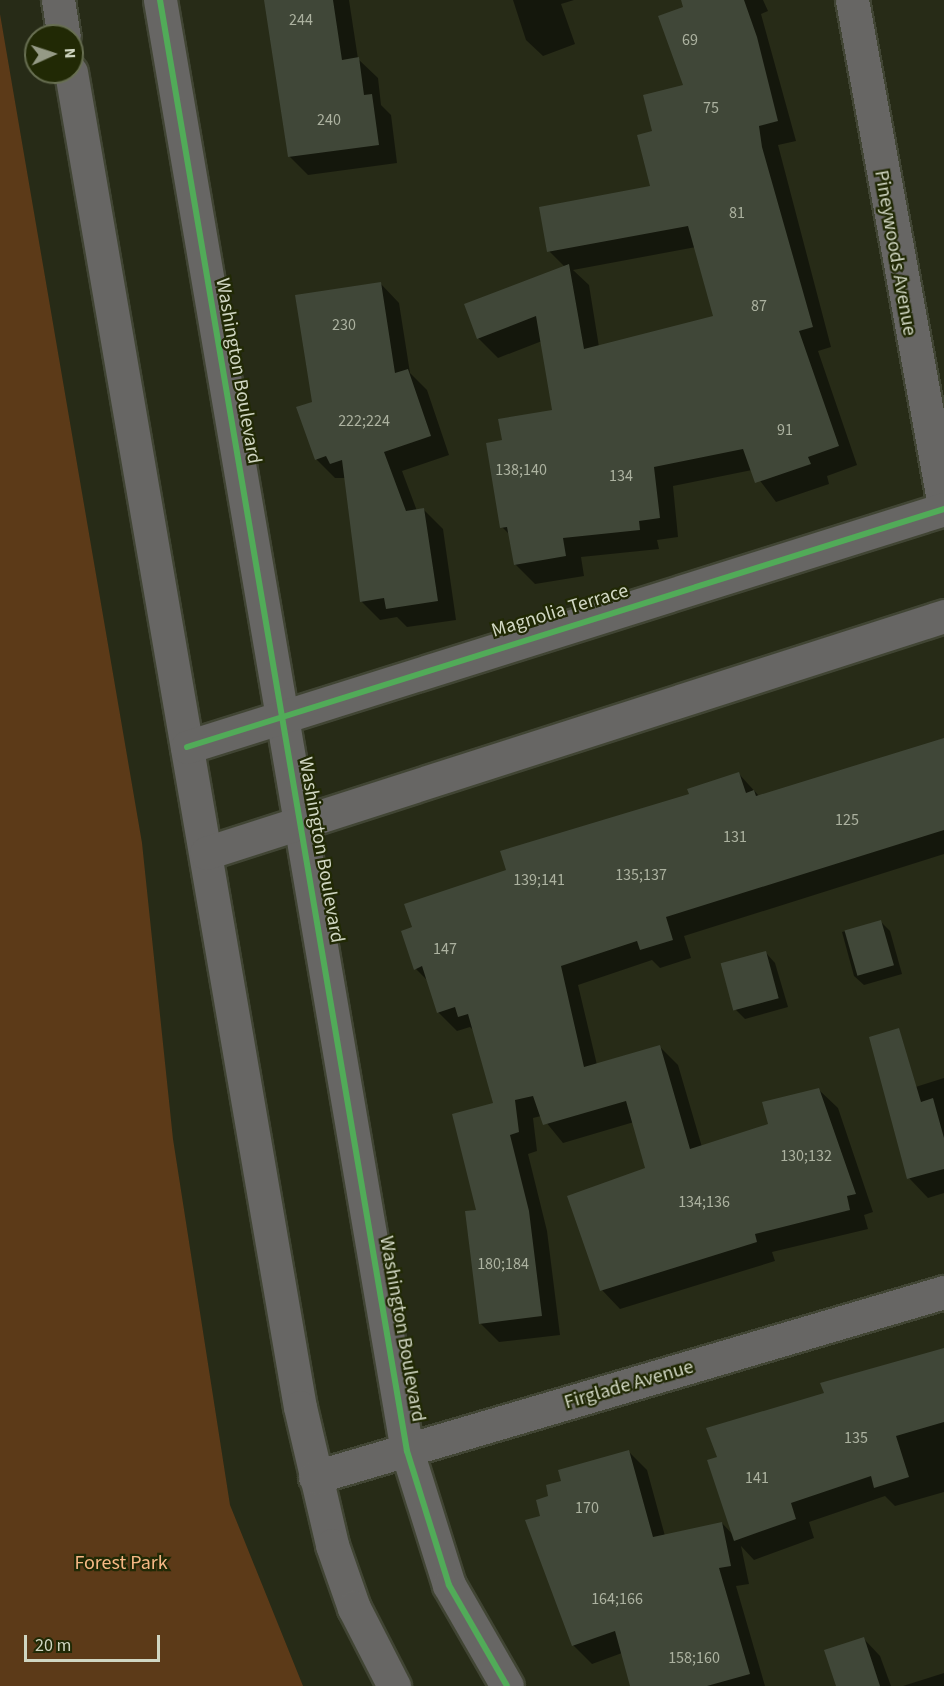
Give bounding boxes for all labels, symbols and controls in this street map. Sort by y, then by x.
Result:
house number: 244 [289,10,313,30]
north arrow [24,24,84,84]
house number: 69 [682,30,698,50]
text: N [59,47,81,59]
house number: 75 [703,98,719,118]
house number: 240 [317,110,341,130]
street label: Pineywoods Avenue [869,168,921,338]
house number: 81 [729,203,745,223]
street label: Washington Boulevard [210,276,266,466]
house number: 87 [751,296,767,316]
house number: 230 [332,315,356,335]
house number: 222;224 [338,411,390,431]
house number: 91 [777,420,793,440]
house number: 138;140 [495,460,547,480]
house number: 134 [609,466,633,486]
street label: Magnolia Terrace [489,579,631,643]
street label: Washington Boulevard [293,755,349,945]
house number: 125 [835,810,859,830]
house number: 131 [723,827,747,847]
house number: 135;137 [615,865,667,885]
house number: 139;141 [513,870,565,890]
house number: 147 [433,939,457,959]
house number: 130;132 [780,1146,832,1166]
house number: 134;136 [678,1192,730,1212]
street label: Washington Boulevard [374,1234,430,1424]
house number: 180;184 [477,1254,529,1274]
street label: Firglade Avenue [562,1355,696,1415]
house number: 135 [844,1428,868,1448]
house number: 141 [745,1468,769,1488]
house number: 170 [575,1498,599,1518]
park label: Forest Park [74,1551,168,1575]
house number: 164;166 [591,1589,643,1609]
scale bar [27,1623,164,1661]
text: 20 m [35,1633,71,1658]
house number: 158;160 [668,1648,720,1668]

